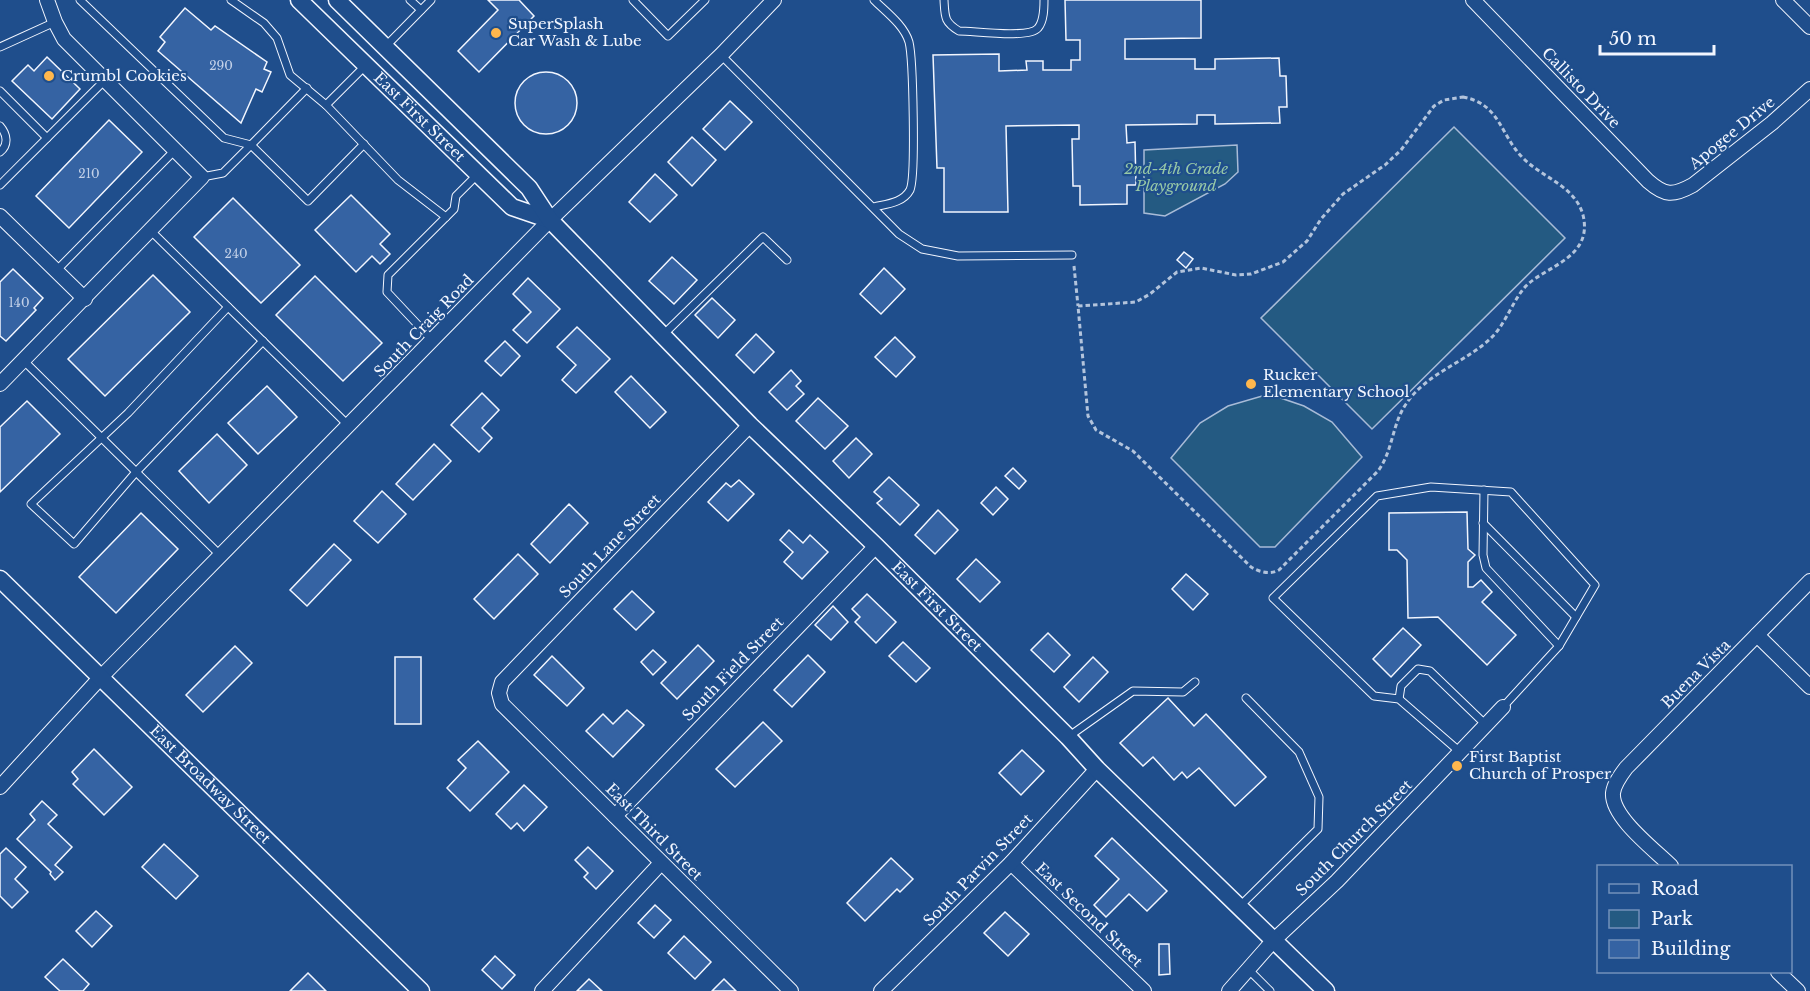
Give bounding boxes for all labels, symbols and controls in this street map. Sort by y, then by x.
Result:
place label: SuperSplash Car Wash & Lube [508,14,642,50]
scale bar [1600,18,1714,56]
marker: SuperSplash Car Wash & Lube [489,26,503,40]
text: 50 m [1609,28,1657,50]
street label: Callisto Drive [1538,43,1625,132]
house number: 290 [209,58,233,73]
place label: Crumbl Cookies [61,66,187,85]
street label: East First Street [370,68,470,166]
marker: Crumbl Cookies [42,69,56,83]
street label: Apogee Drive [1684,92,1778,174]
park label: 2nd-4th Grade Playground [1124,159,1228,195]
house number: 210 [78,166,100,181]
house number: 240 [225,246,247,261]
street label: South Craig Road [370,270,478,381]
house number: 140 [9,295,29,310]
place label: Rucker Elementary School [1263,365,1410,401]
marker: Rucker Elementary School [1244,377,1258,391]
street label: South Lane Street [555,489,664,602]
street label: East First Street [888,557,987,656]
street label: South Field Street [678,612,788,725]
street label: Buena Vista [1657,635,1735,712]
street label: East Broadway Street [146,721,275,848]
place label: First Baptist Church of Prosper [1469,747,1612,783]
marker: First Baptist Church of Prosper [1450,759,1464,773]
street label: South Church Street [1291,775,1416,900]
street label: East Third Street [602,779,707,884]
street label: South Parvin Street [919,809,1037,930]
street label: East Second Street [1032,858,1147,971]
legend [1597,865,1792,973]
text: Road [1651,878,1699,900]
text: Park [1651,908,1693,930]
text: Building [1651,938,1730,960]

